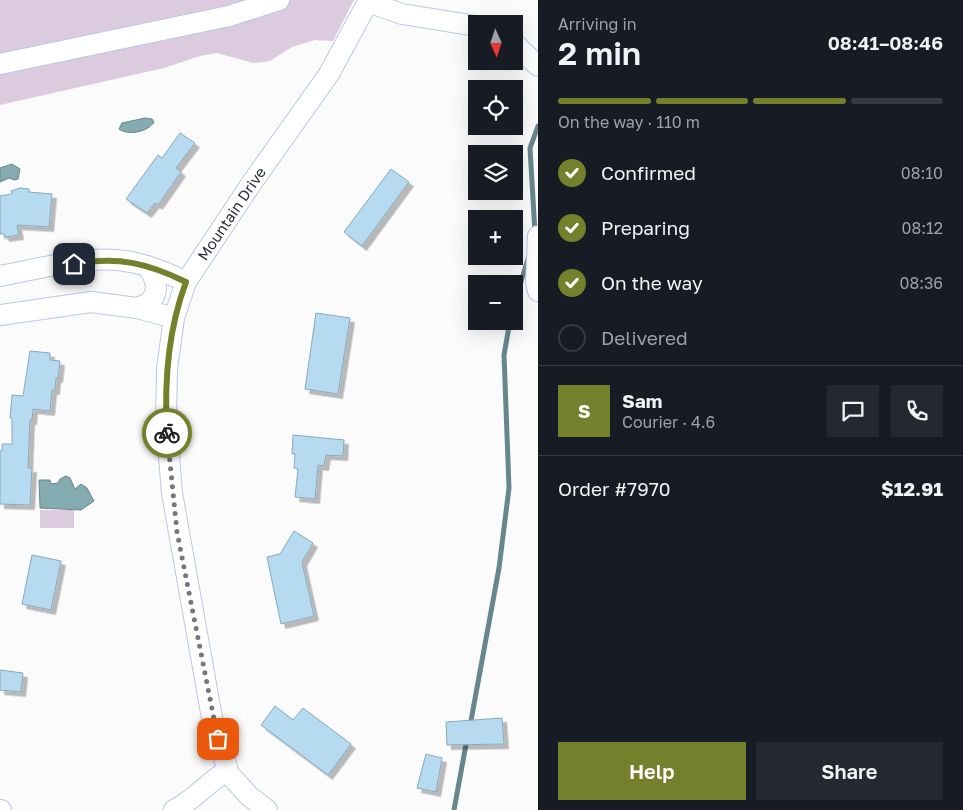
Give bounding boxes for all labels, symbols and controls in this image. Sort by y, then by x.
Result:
text: Arriving in [558,14,637,34]
north arrow [468,15,522,70]
map controls [468,15,523,330]
text: 08:41–08:46 [828,31,943,54]
text: 2 min [558,34,641,72]
button: locate [468,80,523,135]
text: On the way · 110 m [558,112,700,132]
button: layers [468,145,523,200]
icon: check [558,159,586,187]
text: Confirmed [601,161,696,184]
street label: Mountain Drive [193,163,269,264]
text: 08:10 [901,163,943,183]
button: + [468,210,523,265]
icon: check [558,214,586,242]
text: Preparing [601,216,690,239]
text: 08:12 [901,218,943,238]
pin [53,243,95,285]
icon: home [60,250,88,278]
icon: check [558,269,586,297]
text: On the way [601,271,703,294]
text: 08:36 [899,273,943,293]
button: − [468,275,523,330]
text: Delivered [601,326,688,349]
button: chat [827,385,879,437]
button: phone [891,385,943,437]
text: Sam [622,389,662,412]
text: S [578,399,590,422]
courier [142,408,192,458]
text: Courier · 4.6 [622,412,715,432]
icon: bike [153,419,181,447]
text: Order #7970 [558,477,670,500]
text: $12.91 [881,477,943,500]
pin [197,718,239,760]
icon: bag [204,725,232,753]
button: Help [558,742,746,800]
button: Share [756,742,943,800]

